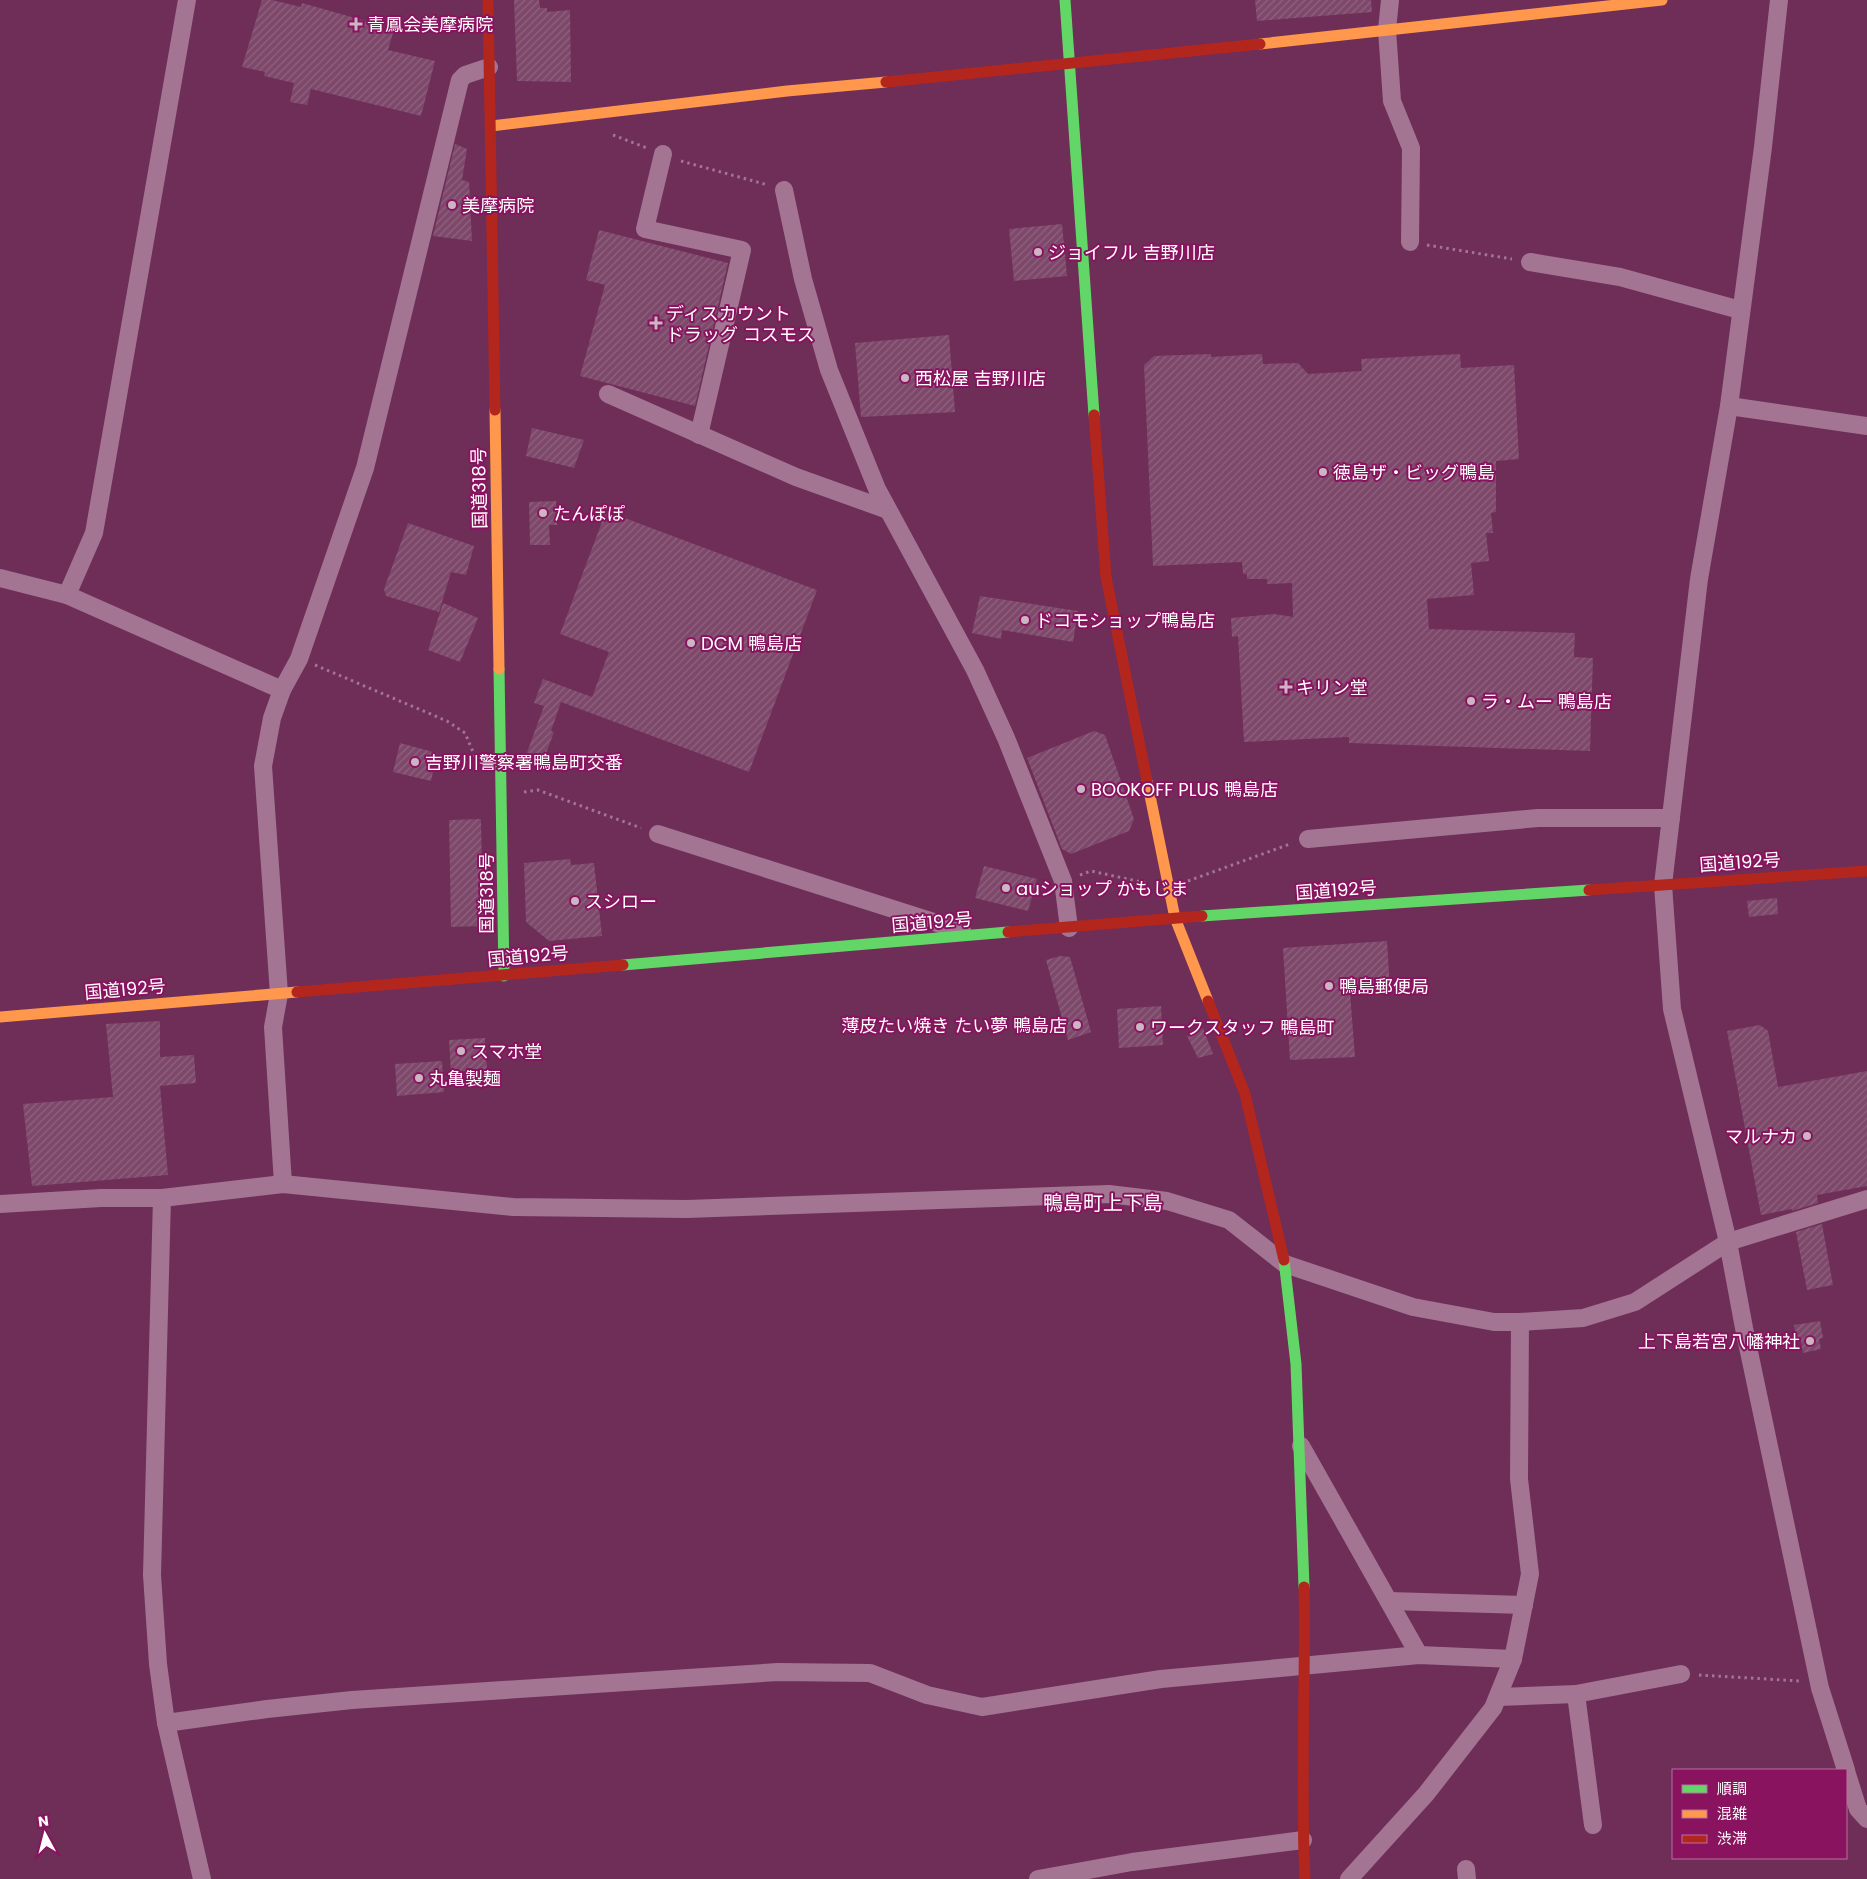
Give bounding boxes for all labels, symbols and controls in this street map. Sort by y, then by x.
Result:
place label: 青鳳会美摩病院 [367,12,493,37]
marker: 青鳳会美摩病院 [349,17,363,31]
place label: 美摩病院 [462,193,534,218]
marker: 美摩病院 [446,199,458,211]
place label: ジョイフル 吉野川店 [1048,240,1215,265]
marker: ジョイフル 吉野川店 [1032,246,1044,258]
place label: ディスカウント ドラッグ コスモス [666,301,815,347]
marker: ディスカウント ドラッグ コスモス [650,317,662,329]
place label: 西松屋 吉野川店 [915,366,1046,391]
marker: 西松屋 吉野川店 [899,372,911,384]
street label: 国道318号 [466,447,492,529]
place label: 徳島ザ・ビッグ鴨島 [1333,460,1495,485]
marker: 徳島ザ・ビッグ鴨島 [1317,466,1329,478]
place label: たんぽぽ [553,501,625,526]
marker: たんぽぽ [537,507,549,519]
place label: ドコモショップ鴨島店 [1035,608,1215,633]
marker: ドコモショップ鴨島店 [1019,614,1031,626]
place label: DCM 鴨島店 [701,631,802,656]
marker: DCM 鴨島店 [685,637,697,649]
place label: キリン堂 [1296,675,1368,700]
marker: キリン堂 [1280,681,1292,693]
place label: ラ・ムー 鴨島店 [1481,689,1612,714]
marker: ラ・ムー 鴨島店 [1465,695,1477,707]
place label: 吉野川警察署鴨島町交番 [425,750,623,775]
marker: 吉野川警察署鴨島町交番 [409,756,421,768]
place label: BOOKOFF PLUS 鴨島店 [1091,777,1278,802]
marker: BOOKOFF PLUS 鴨島店 [1075,783,1087,795]
street label: 国道192号 [1699,847,1781,877]
street label: 国道318号 [474,852,499,934]
street label: 国道192号 [1295,875,1377,905]
place label: auショップ かもじま [1016,876,1189,901]
marker: auショップ かもじま [1000,882,1012,894]
place label: スシロー [585,889,657,914]
marker: スシロー [569,895,581,907]
street label: 国道192号 [890,906,974,938]
street label: 国道192号 [486,940,570,972]
street label: 国道192号 [83,973,167,1005]
place label: 鴨島郵便局 [1339,974,1429,999]
marker: 鴨島郵便局 [1323,980,1335,992]
place label: 薄皮たい焼き たい夢 鴨島店 [841,1013,1067,1038]
place label: ワークスタッフ 鴨島町 [1150,1015,1334,1040]
marker: 薄皮たい焼き たい夢 鴨島店 [1071,1019,1083,1031]
marker: ワークスタッフ 鴨島町 [1134,1021,1146,1033]
place label: スマホ堂 [471,1039,542,1064]
marker: スマホ堂 [455,1045,467,1057]
place label: 丸亀製麺 [429,1066,501,1091]
marker: 丸亀製麺 [413,1072,425,1084]
place label: マルナカ [1725,1124,1797,1149]
marker: マルナカ [1801,1130,1813,1142]
district label: 鴨島町上下島 [1043,1189,1163,1217]
place label: 上下島若宮八幡神社 [1638,1329,1800,1354]
marker: 上下島若宮八幡神社 [1804,1335,1816,1347]
legend [1672,1769,1847,1859]
text: 順調 [1717,1778,1747,1799]
text: 混雑 [1717,1803,1747,1824]
north arrow [20,1809,70,1859]
text: N [37,1811,50,1832]
text: 渋滞 [1717,1828,1747,1849]

